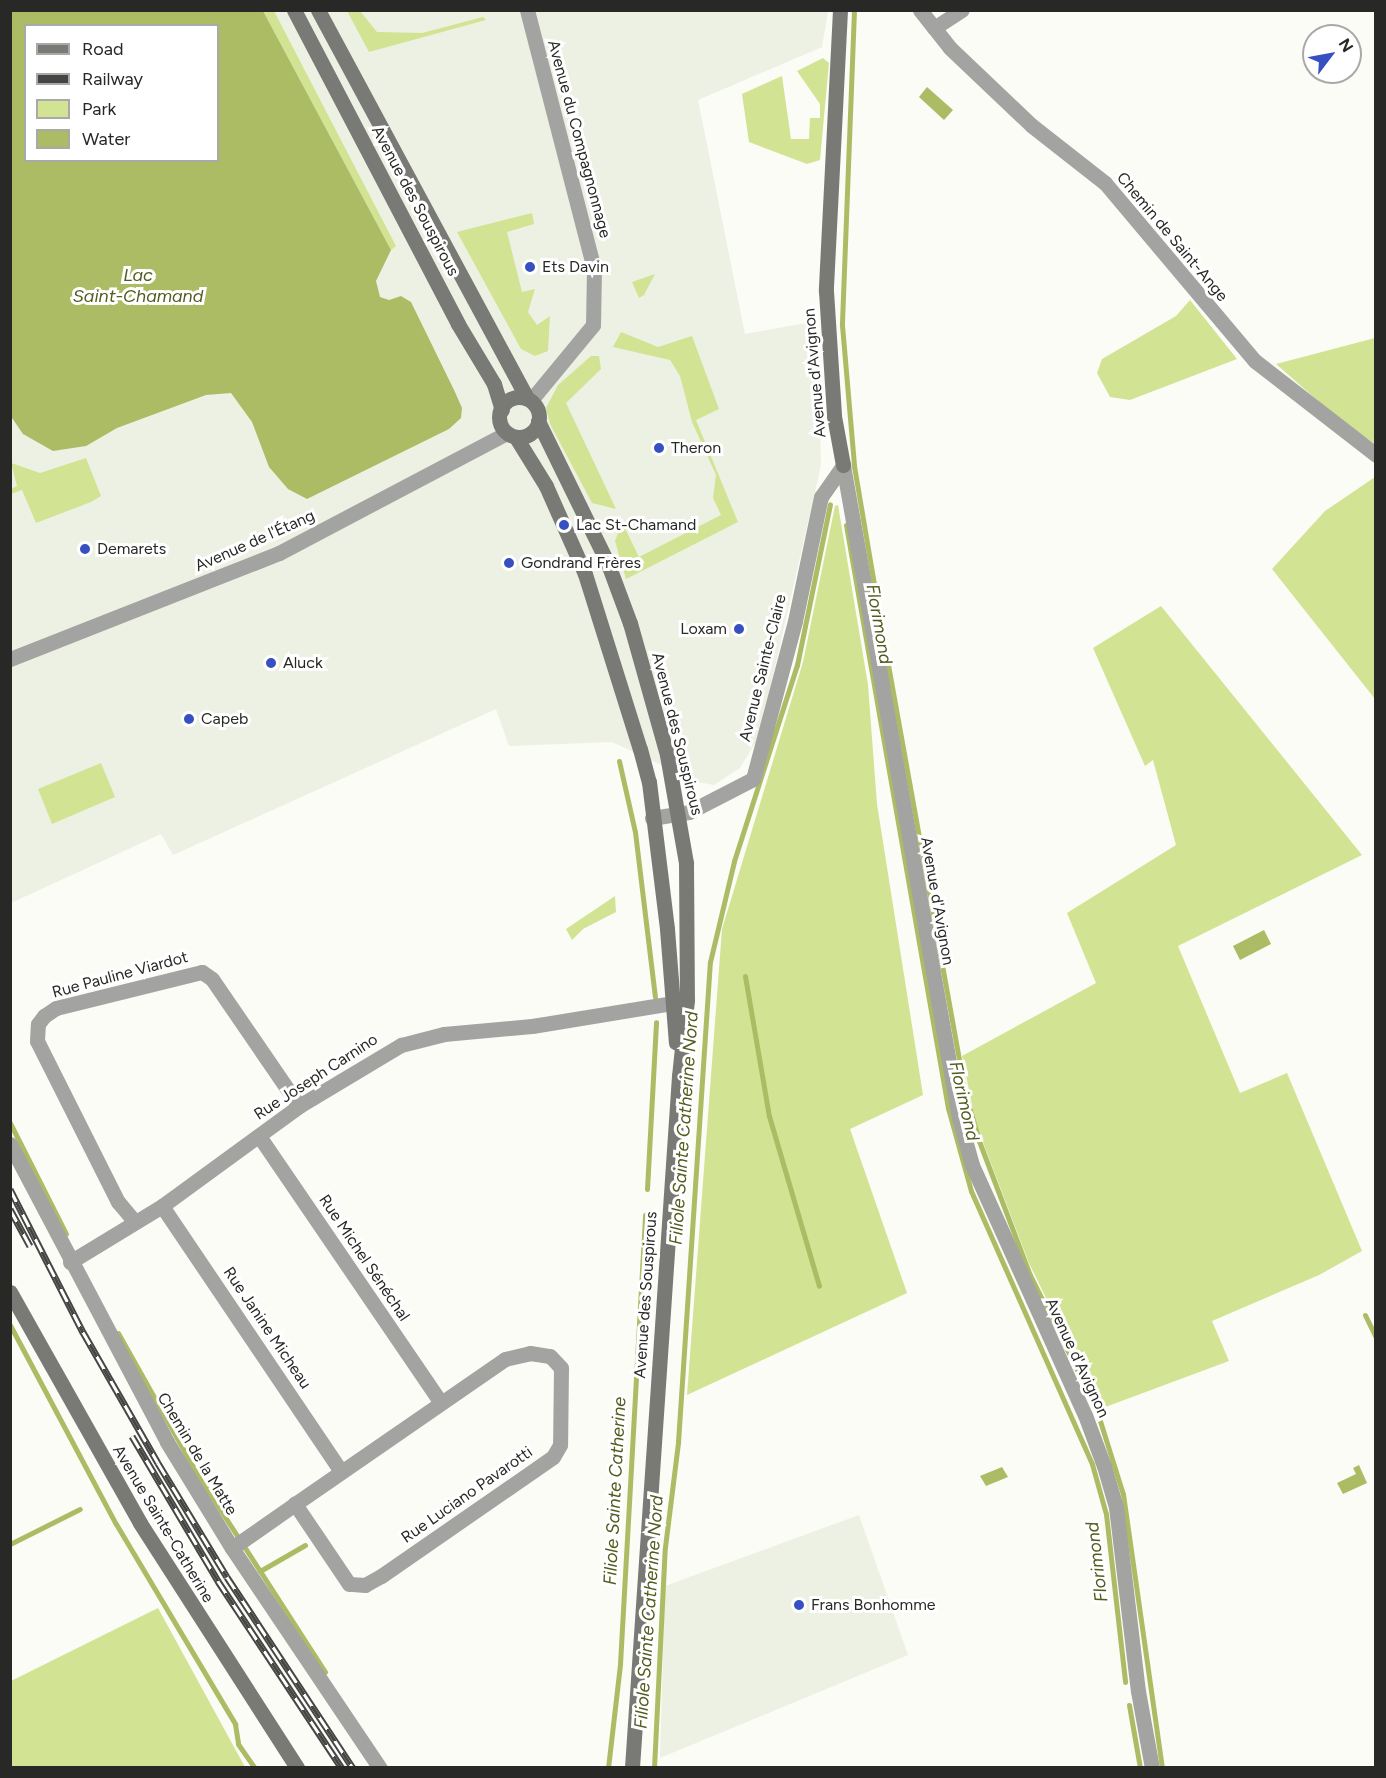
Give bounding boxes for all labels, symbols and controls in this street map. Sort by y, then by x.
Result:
legend [24,24,219,162]
north arrow [1302,24,1362,84]
text: N [1335,35,1357,56]
text: Road [82,38,123,60]
street label: Avenue du Compagnonnage [543,38,615,240]
text: Railway [82,68,143,90]
text: Park [82,98,116,120]
street label: Avenue des Souspirous [367,123,463,279]
text: Water [82,128,130,150]
street label: Chemin de Saint-Ange [1112,169,1232,305]
place label: Ets Davin [542,257,609,277]
marker: Ets Davin [523,260,537,274]
water label: Lac Saint-Chamand [73,265,203,308]
street label: Avenue d'Avignon [800,307,830,439]
place label: Theron [671,438,721,458]
marker: Theron [652,441,666,455]
street label: Avenue de l'Étang [192,506,318,576]
place label: Lac St-Chamand [576,515,696,535]
marker: Lac St-Chamand [557,518,571,532]
place label: Demarets [97,539,166,559]
marker: Demarets [78,542,92,556]
place label: Gondrand Frères [521,553,641,573]
marker: Gondrand Frères [502,556,516,570]
water label: Florimond [861,582,897,666]
street label: Avenue Sainte-Claire [735,592,791,744]
place label: Loxam [680,619,727,639]
marker: Loxam [732,622,746,636]
street label: Avenue des Souspirous [647,651,707,817]
place label: Aluck [283,653,323,673]
marker: Aluck [264,656,278,670]
place label: Capeb [201,709,248,729]
marker: Capeb [182,712,196,726]
street label: Avenue d'Avignon [916,835,958,967]
street label: Rue Pauline Viardot [50,948,190,1002]
water label: Filiole Sainte Catherine Nord [665,1010,703,1246]
street label: Rue Joseph Carnino [251,1030,381,1124]
water label: Florimond [944,1059,984,1143]
street label: Rue Michel Sénéchal [315,1191,413,1325]
street label: Avenue des Souspirous [631,1211,661,1379]
street label: Rue Janine Micheau [219,1263,315,1393]
street label: Avenue d'Avignon [1041,1295,1113,1421]
street label: Chemin de la Matte [153,1389,241,1519]
water label: Filiole Sainte Catherine [599,1396,631,1586]
street label: Avenue Sainte-Catherine [108,1442,218,1606]
street label: Rue Luciano Pavarotti [398,1443,536,1547]
water label: Filiole Sainte Catherine Nord [630,1494,668,1730]
water label: Florimond [1081,1521,1113,1603]
place label: Frans Bonhomme [811,1595,936,1615]
marker: Frans Bonhomme [792,1598,806,1612]

